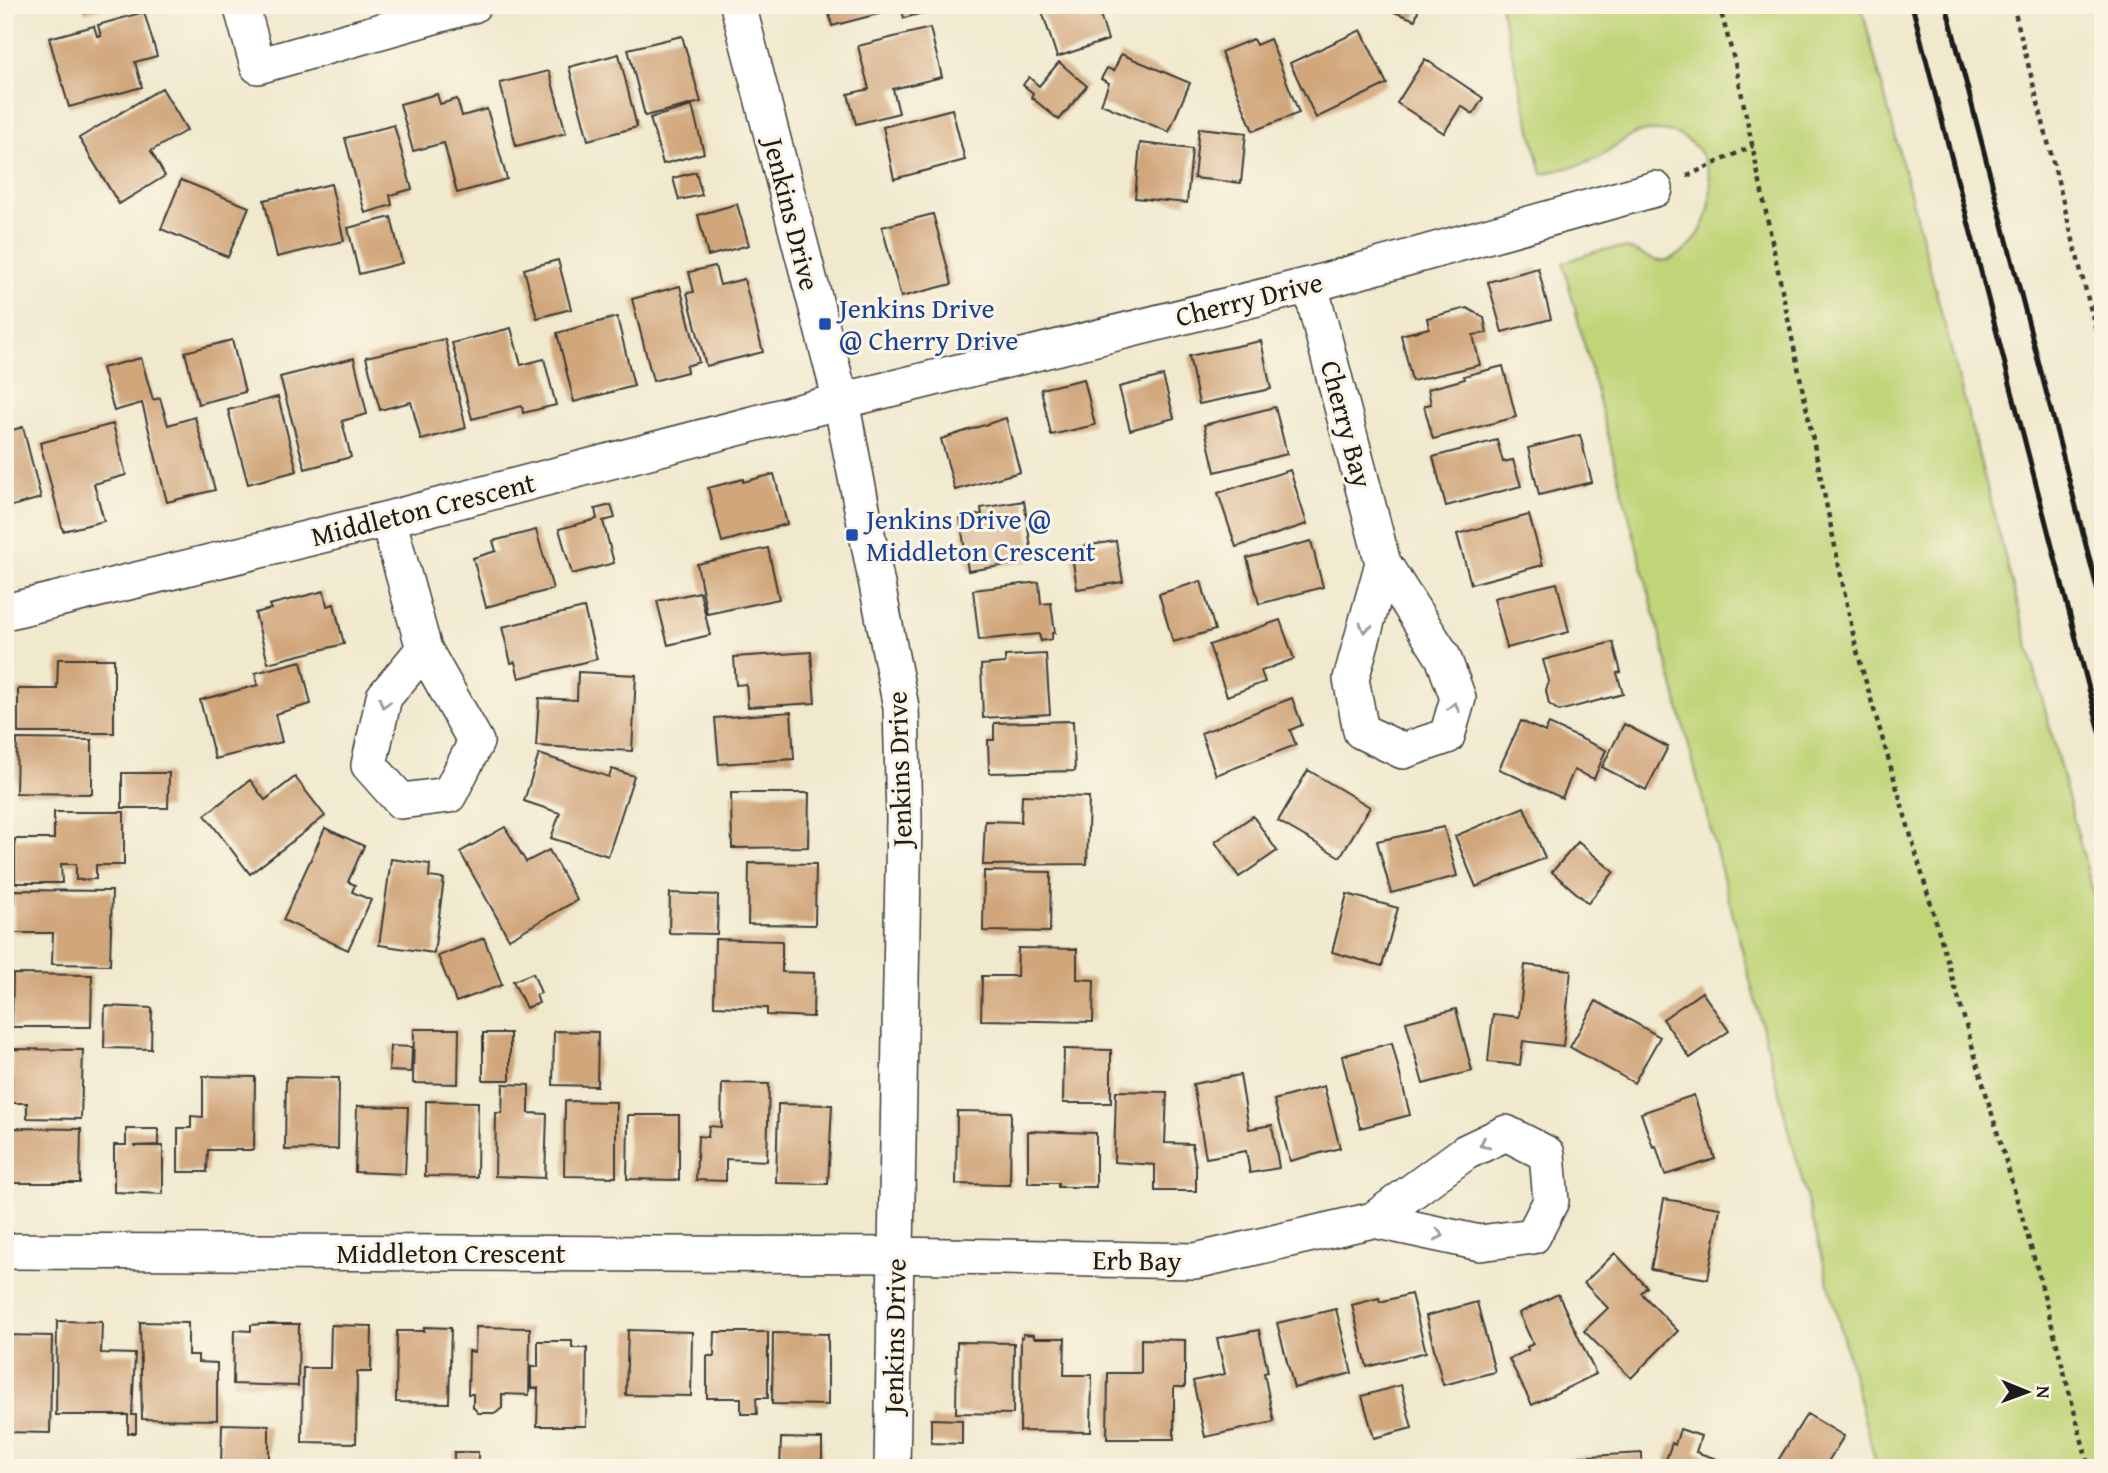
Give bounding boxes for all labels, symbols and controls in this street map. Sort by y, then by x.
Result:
street label: Jenkins Drive [753,131,831,294]
street label: Cherry Drive [1171,260,1327,337]
place label: Jenkins Drive @ Cherry Drive [836,287,1019,360]
marker: Jenkins Drive @ Cherry Drive [817,316,833,332]
street label: Cherry Bay [1311,356,1384,492]
street label: Middleton Crescent [307,461,539,556]
place label: Jenkins Drive @ Middleton Crescent [863,498,1096,571]
marker: Jenkins Drive @ Middleton Crescent [844,527,860,543]
one-way arrow [1359,622,1374,634]
street label: Jenkins Drive [875,691,922,850]
one-way arrow [378,697,392,709]
one-way arrow [1446,702,1461,714]
one-way arrow [1479,1135,1491,1149]
one-way arrow [1433,1226,1445,1241]
street label: Middleton Crescent [336,1232,566,1273]
street label: Erb Bay [1092,1238,1182,1281]
street label: Jenkins Drive [872,1258,915,1417]
north arrow [1993,1358,2062,1428]
text: N [2030,1386,2058,1399]

